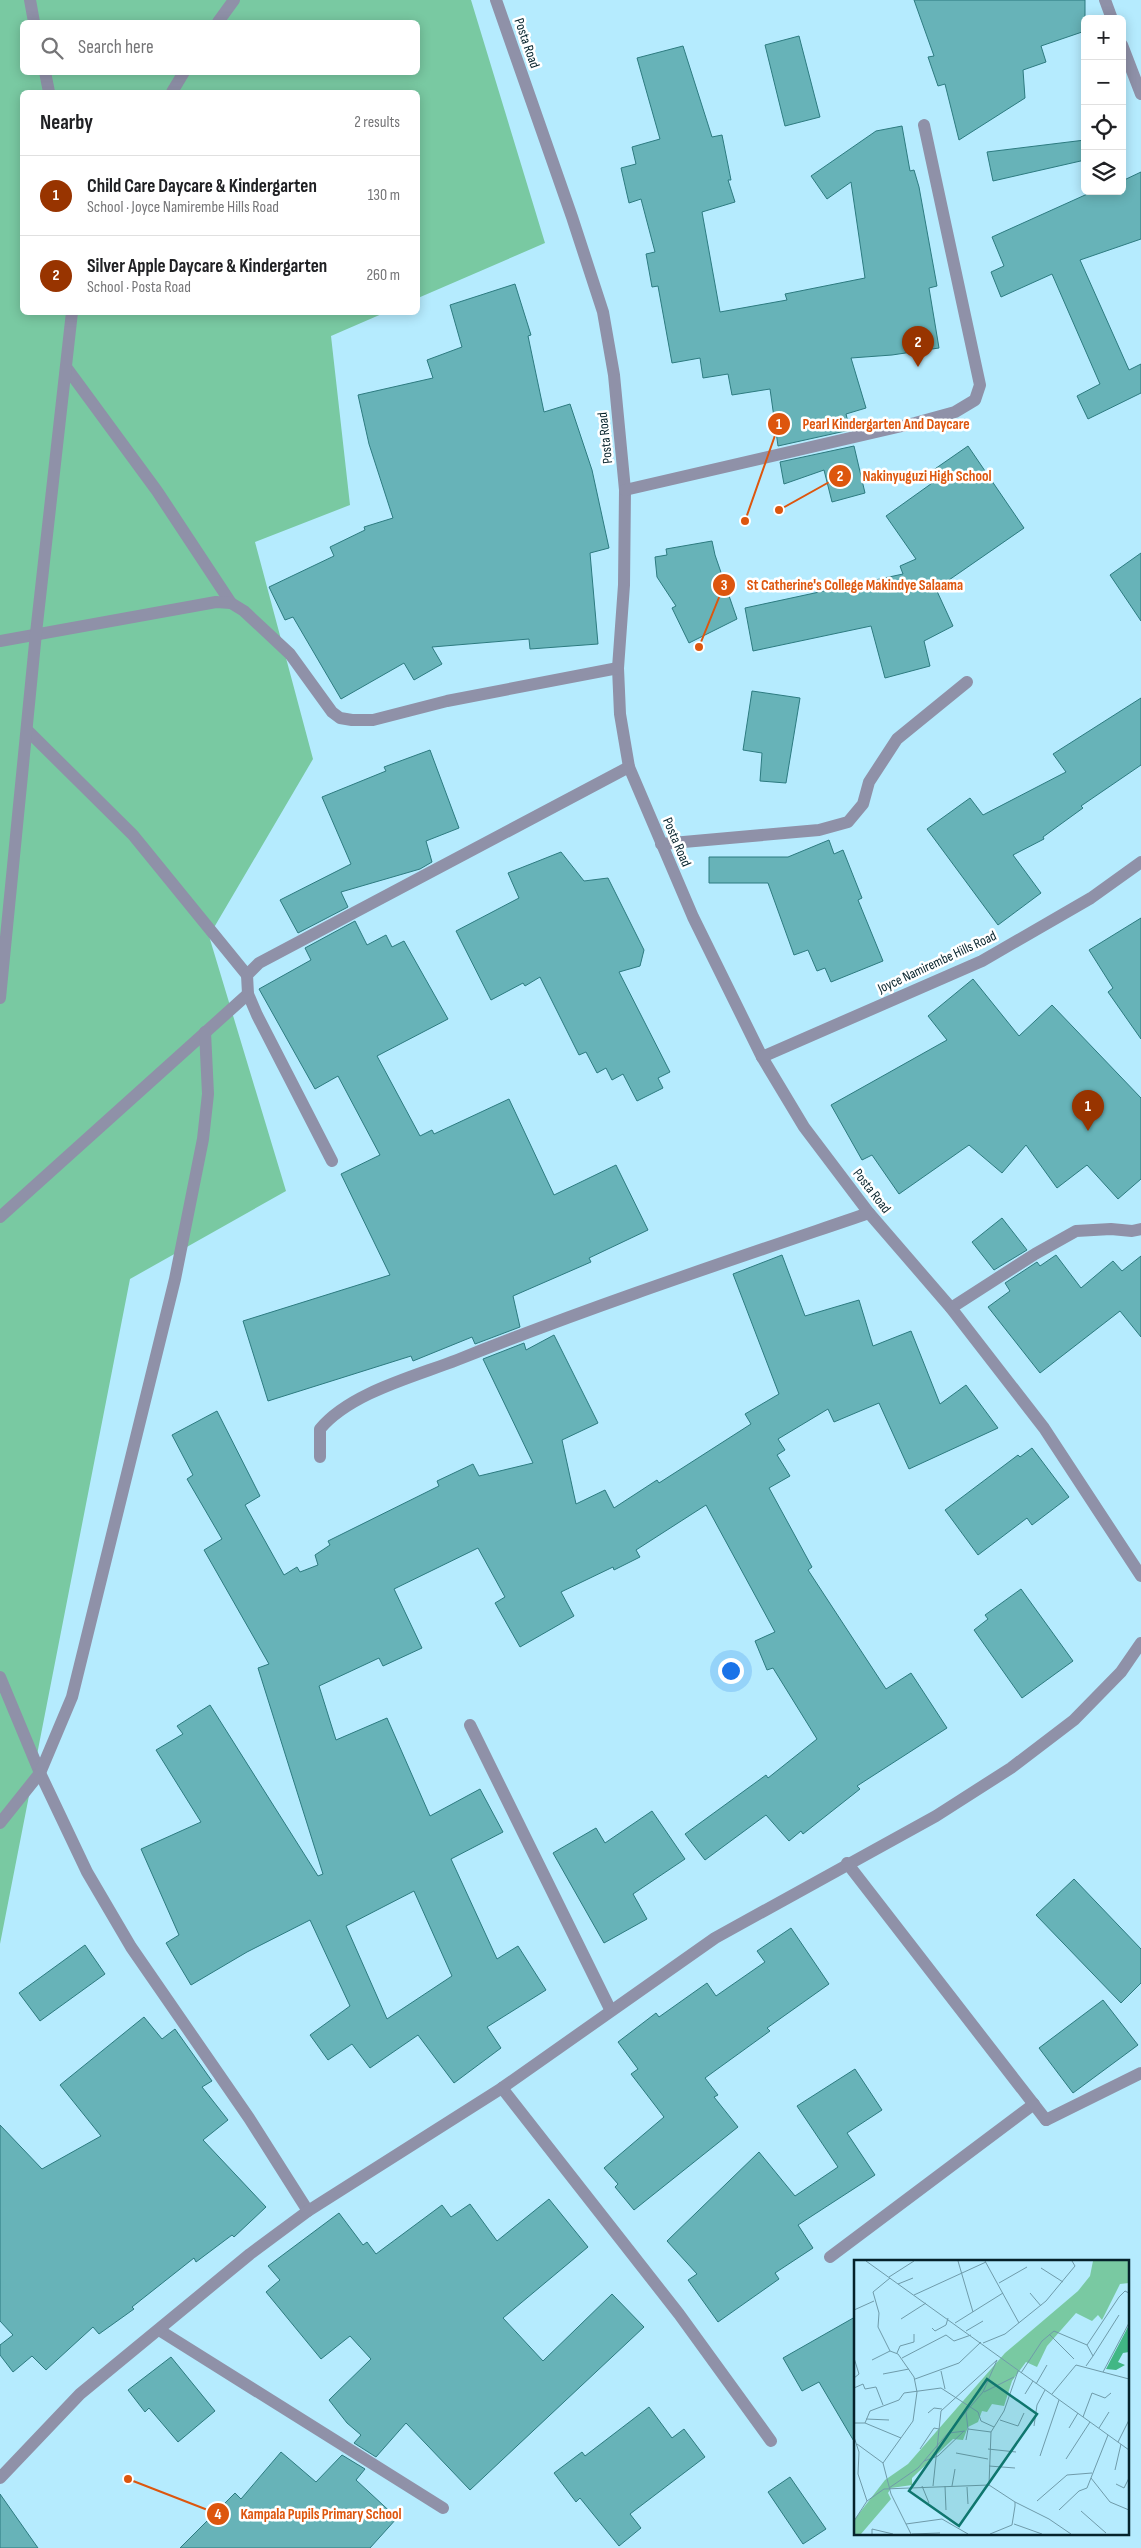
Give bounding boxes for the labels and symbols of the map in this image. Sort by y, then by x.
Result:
street label: Posta Road [511,16,544,70]
pin: 2 [902,326,934,367]
callout: Pearl Kindergarten And Daycare [767,409,979,439]
street label: Posta Road [594,411,616,465]
text: 1 [776,415,782,434]
text: Pearl Kindergarten And Daycare [802,415,970,434]
callout: Nakinyuguzi High School [827,461,1002,491]
text: 2 [837,467,843,486]
text: Nakinyuguzi High School [862,467,992,486]
callout: St Catherine's College Makindye Salaama [711,570,973,600]
text: 3 [721,576,728,595]
text: St Catherine's College Makindye Salaama [747,576,963,595]
street label: Posta Road [659,815,695,869]
street label: Joyce Namirembe Hills Road [874,927,999,997]
pin: 1 [1072,1090,1104,1131]
street label: Posta Road [849,1165,895,1217]
your location [718,1658,744,1684]
inset map [854,2260,1128,2536]
callout: Kampala Pupils Primary School [205,2499,411,2529]
text: 4 [215,2505,222,2524]
text: Kampala Pupils Primary School [240,2505,402,2524]

